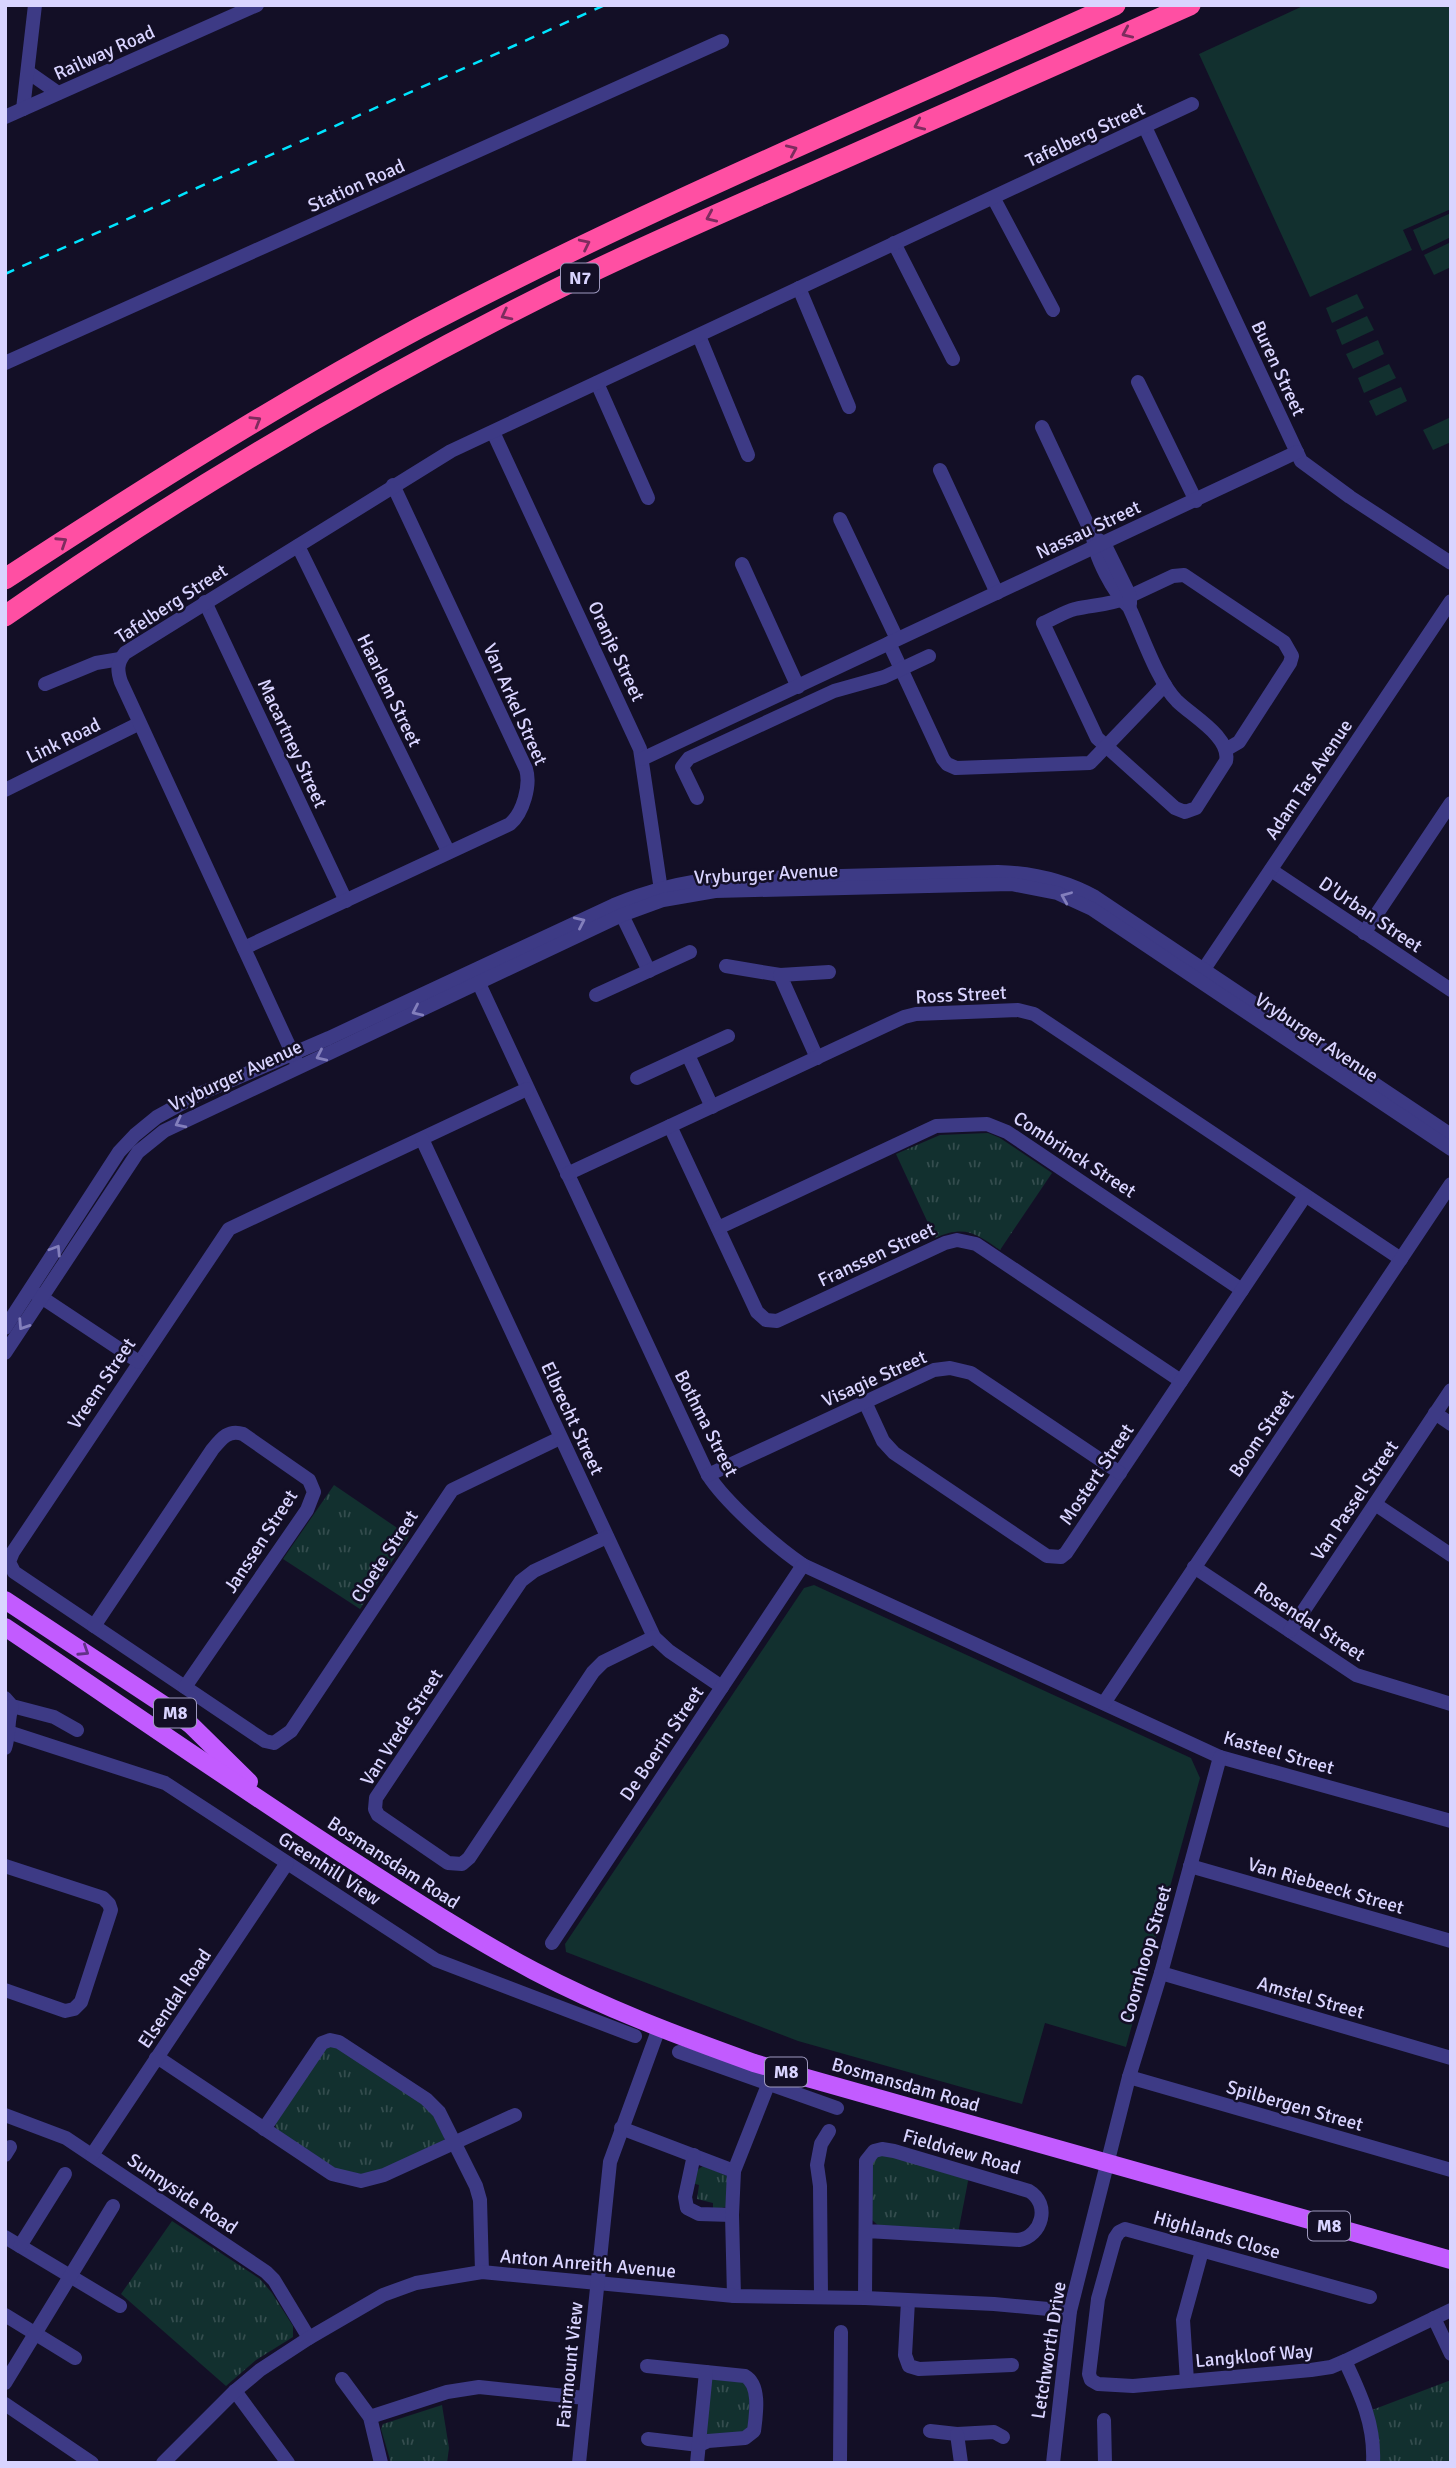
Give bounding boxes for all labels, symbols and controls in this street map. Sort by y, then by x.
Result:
street label: Railway Road [50,20,159,86]
one-way arrow [1122,25,1135,39]
street label: Tafelberg Street [1022,97,1149,173]
one-way arrow [914,117,927,131]
one-way arrow [785,144,797,158]
street label: Station Road [304,154,409,218]
one-way arrow [706,209,719,223]
one-way arrow [578,239,590,253]
road number: N7 [561,264,599,292]
one-way arrow [501,307,513,321]
street label: Buren Street [1246,317,1311,420]
one-way arrow [248,416,261,429]
street label: Nassau Street [1032,495,1145,565]
one-way arrow [55,537,68,550]
street label: Tafelberg Street [111,558,232,649]
street label: Oranje Street [582,597,650,706]
street label: Haarlem Street [351,630,427,751]
street label: Van Arkel Street [478,640,553,769]
street label: Macartney Street [252,675,333,812]
street label: Link Road [22,713,104,769]
street label: Adam Tas Avenue [1260,715,1358,844]
street label: Vryburger Avenue [693,858,839,890]
street label: D'Urban Street [1314,871,1427,958]
one-way arrow [1061,891,1073,905]
one-way arrow [572,916,585,930]
street label: Ross Street [915,981,1008,1009]
street label: Vryburger Avenue [1250,988,1383,1088]
one-way arrow [411,1003,424,1017]
street label: Vryburger Avenue [165,1035,306,1117]
one-way arrow [316,1048,328,1062]
street label: Combrinck Street [1009,1106,1141,1204]
one-way arrow [175,1114,187,1128]
street label: Franssen Street [814,1217,939,1293]
one-way arrow [48,1245,61,1258]
one-way arrow [19,1317,32,1330]
street label: Vreem Street [63,1333,141,1434]
street label: Visagie Street [818,1345,931,1413]
street label: Elbrecht Street [535,1358,609,1479]
street label: Bothma Street [669,1366,743,1481]
street label: Boom Street [1224,1385,1300,1482]
street label: Mostert Street [1054,1419,1140,1530]
street label: Van Passel Street [1306,1436,1404,1565]
street label: Janssen Street [219,1485,303,1598]
street label: Cloete Street [346,1505,424,1607]
street label: Rosendal Street [1249,1577,1370,1667]
one-way arrow [77,1643,90,1656]
street label: Van Vrede Street [355,1664,449,1790]
street label: De Boerin Street [615,1681,709,1806]
road number: M8 [154,1698,196,1728]
street label: Kasteel Street [1221,1726,1337,1780]
street label: Bosmansdam Road [323,1811,464,1915]
street label: Greenhill View [273,1827,386,1911]
street label: Van Riebeeck Street [1245,1852,1407,1920]
street label: Coornhoop Street [1115,1882,1177,2026]
street label: Elsendal Road [133,1944,217,2053]
street label: Amstel Street [1254,1971,1367,2025]
street label: Bosmansdam Road [829,2052,982,2118]
road number: M8 [765,2058,807,2086]
street label: Spilbergen Street [1224,2075,1366,2137]
street label: Fieldview Road [900,2124,1023,2180]
street label: Sunnyside Road [123,2148,242,2240]
street label: Highlands Close [1150,2205,1283,2265]
road number: M8 [1308,2212,1350,2240]
street label: Anton Anreith Avenue [499,2244,677,2284]
street label: Letchworth Drive [1026,2280,1072,2421]
street label: Fairmount View [551,2301,589,2429]
street label: Langkloof Way [1194,2339,1314,2373]

